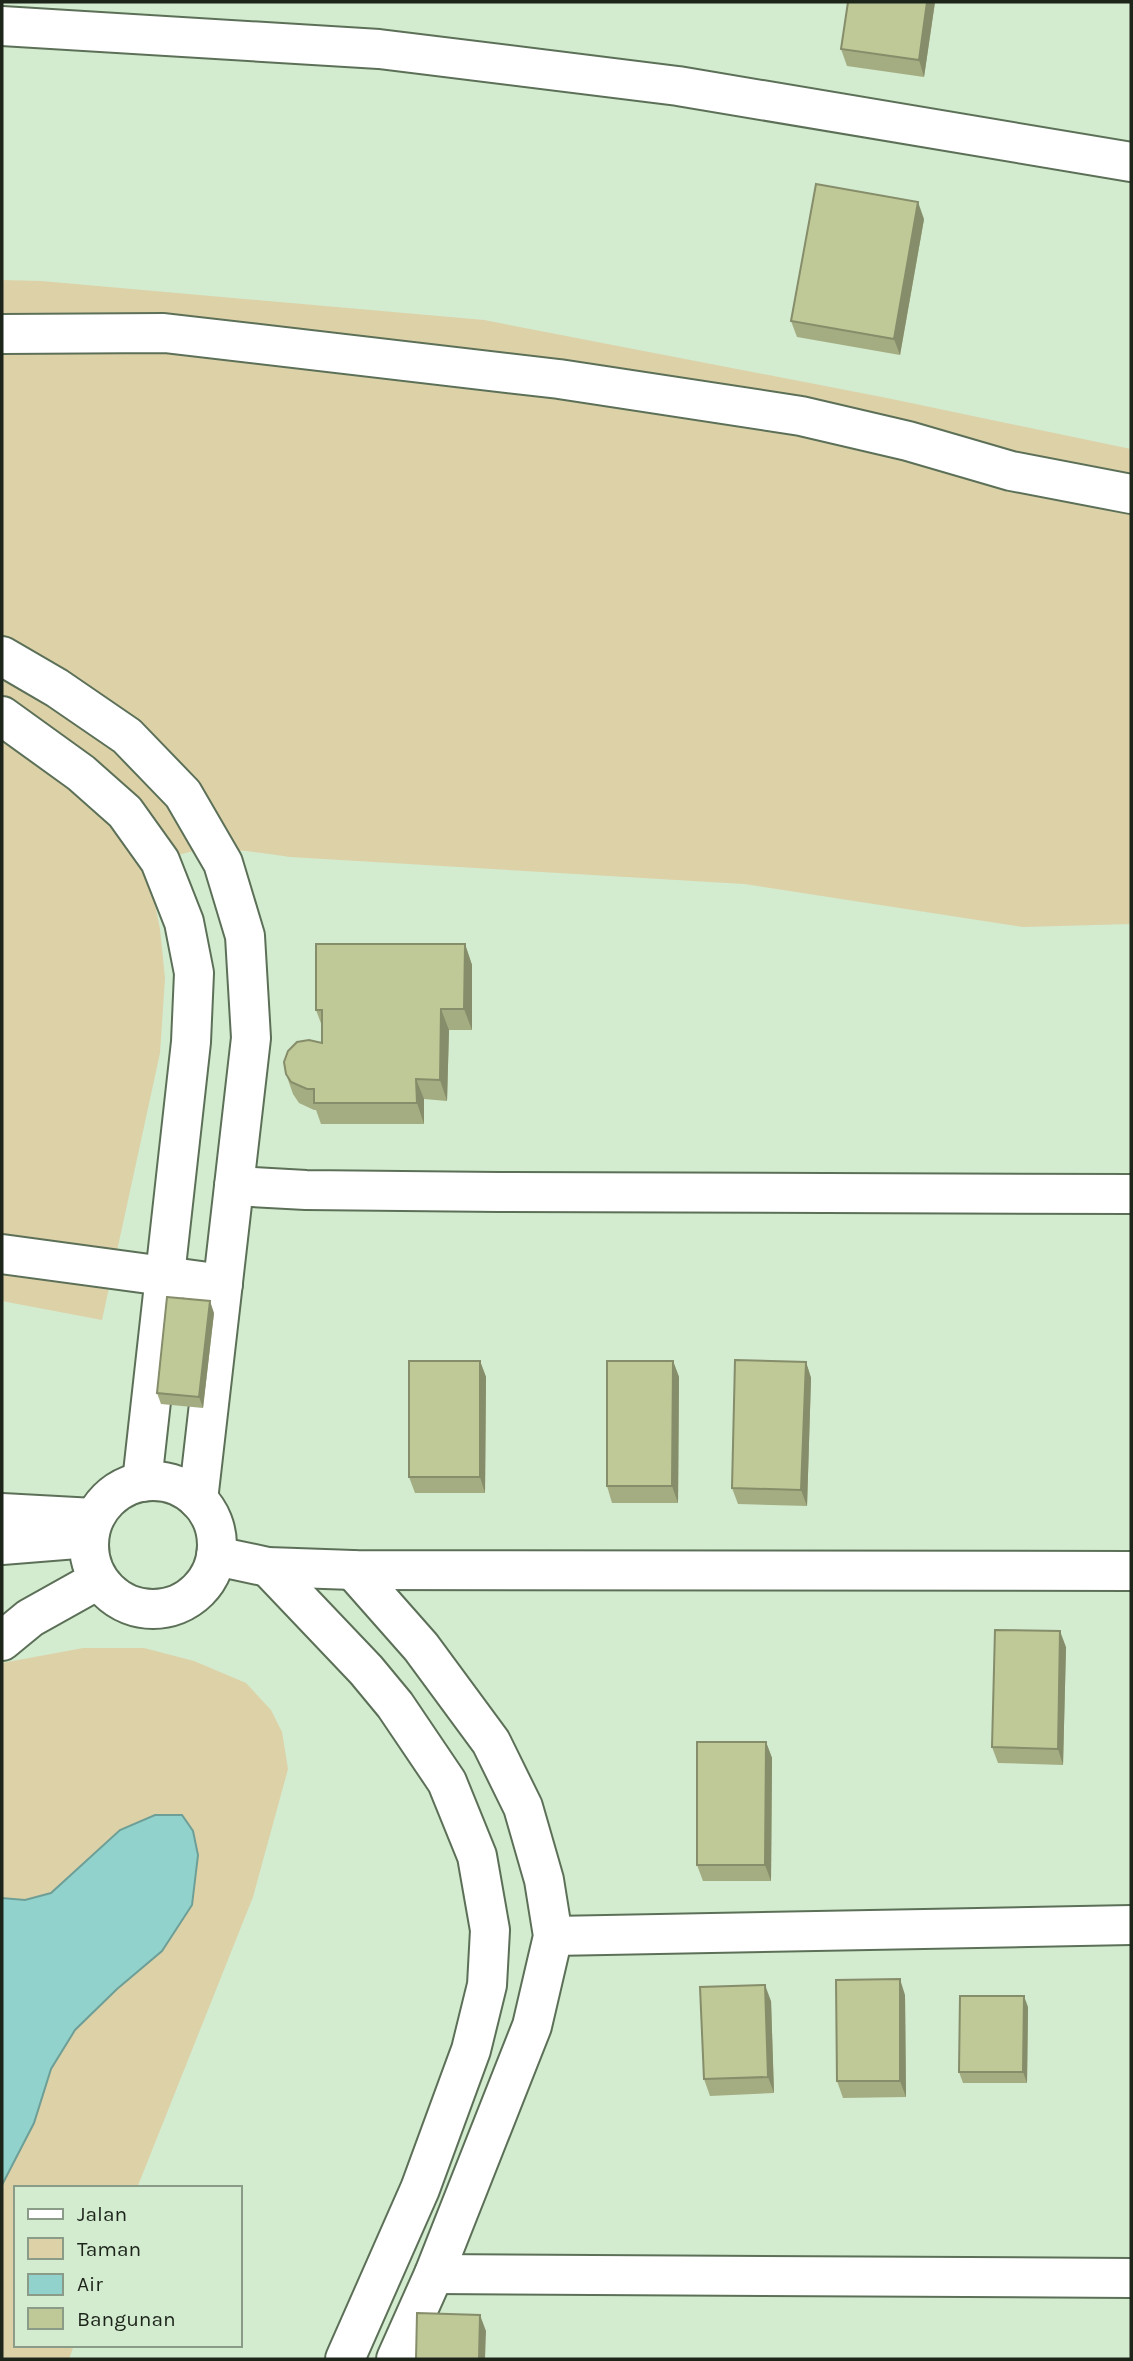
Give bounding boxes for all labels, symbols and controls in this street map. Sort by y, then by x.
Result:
legend [14,2186,242,2347]
text: Jalan [77,2202,127,2226]
text: Taman [77,2237,141,2261]
text: Air [77,2272,103,2296]
text: Bangunan [77,2307,176,2331]

